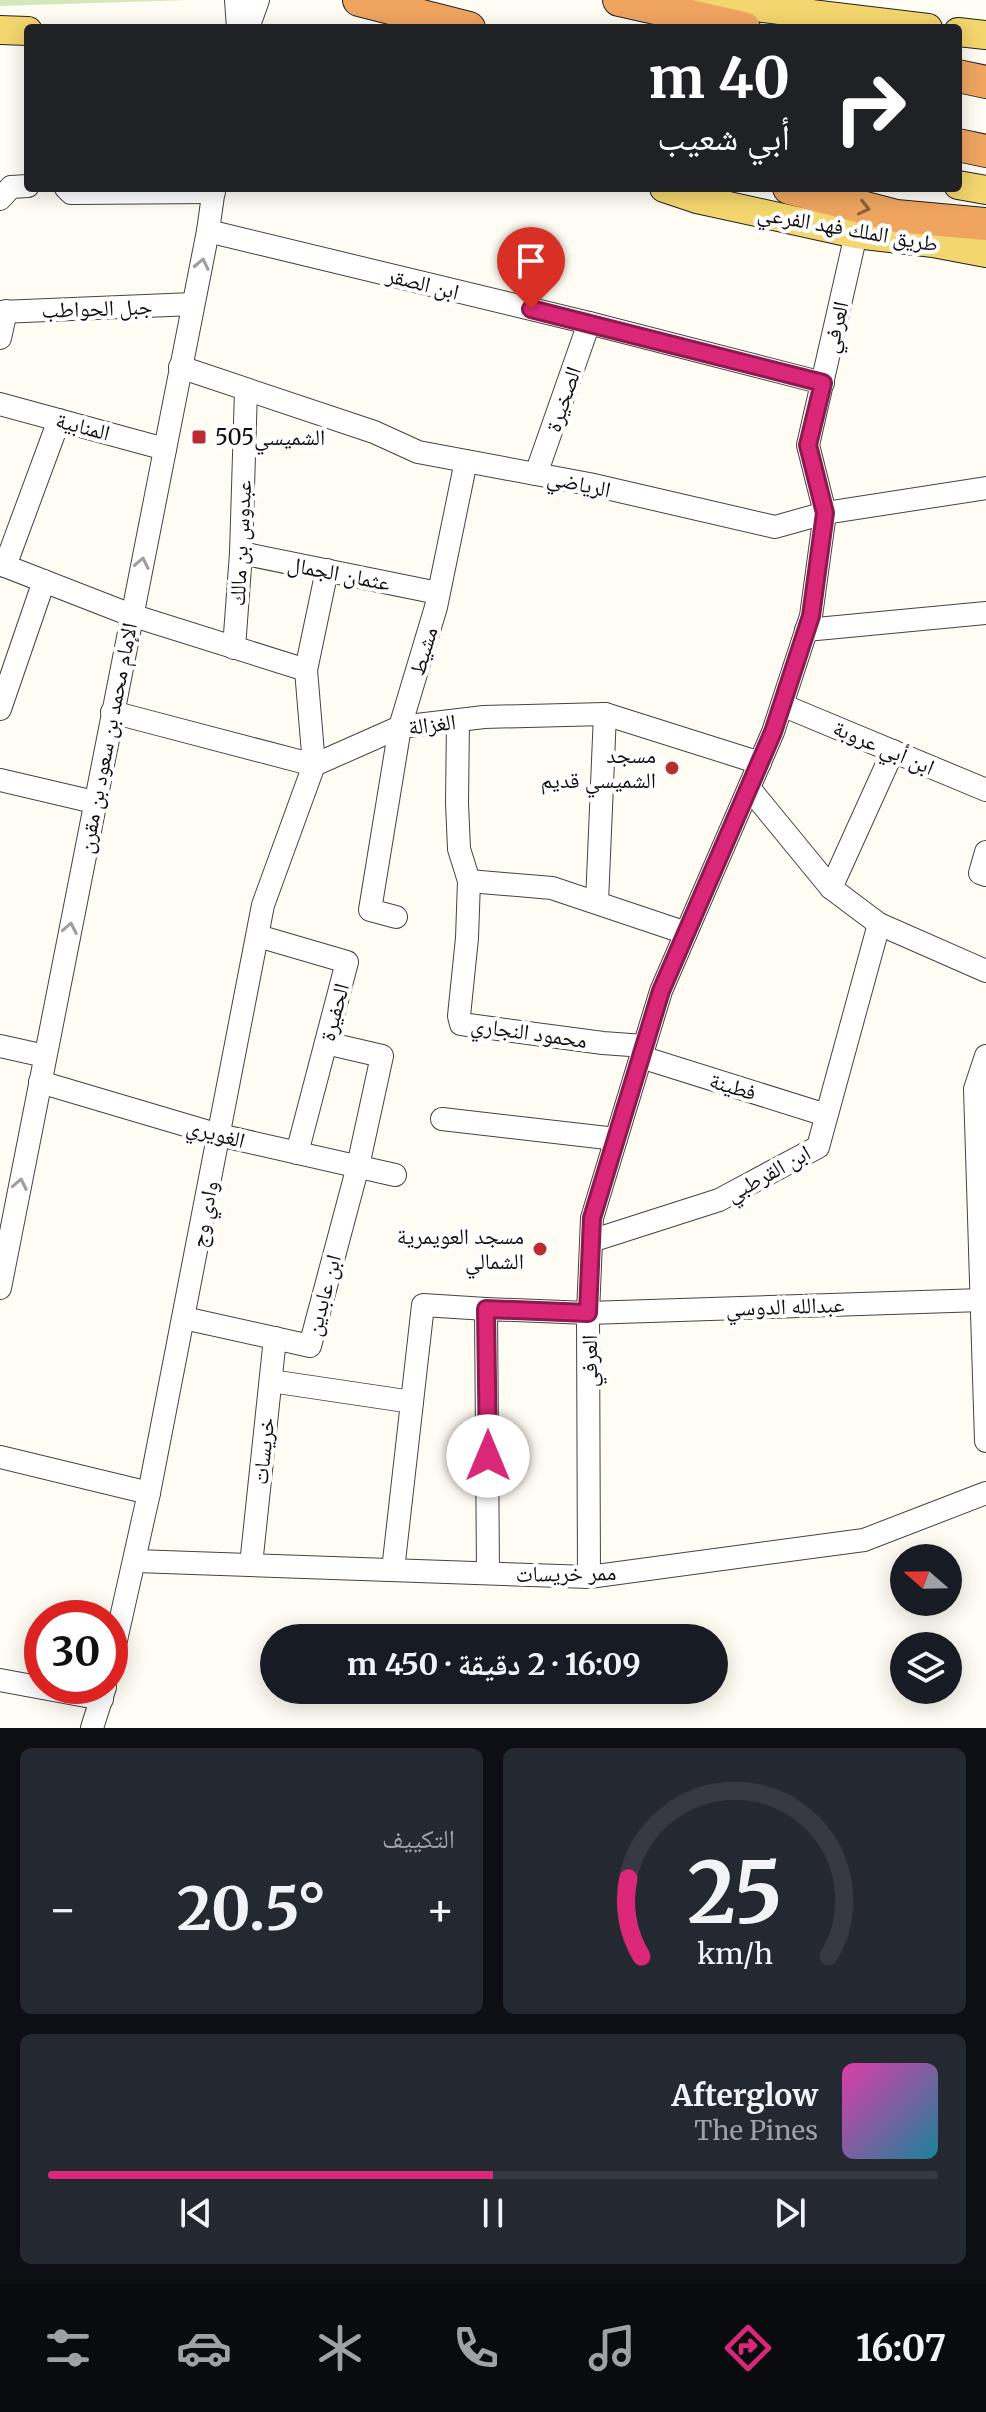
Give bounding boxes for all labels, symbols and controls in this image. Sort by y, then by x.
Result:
text: 40 m [648,43,790,113]
icon: right [818,56,922,160]
text: أبي شعيب [657,115,790,160]
street label: طريق الملك فهد الفرعي [755,198,940,261]
one-way arrow [857,199,871,216]
pin [497,227,565,309]
icon: arrive [509,239,553,283]
one-way arrow [193,257,210,271]
street label: ابن الصقر [383,260,462,306]
street label: جبل الحواطب [41,292,153,324]
street label: العرفي [815,298,858,356]
street label: الصخيرة [539,363,587,435]
street label: المنابية [53,405,113,447]
place label: الشميسي505 [215,423,325,455]
marker: الشميسي505 [190,428,208,446]
street label: الرياضي [544,463,613,507]
street label: عبدوس بن مالك [223,479,257,607]
street label: عثمان الجمال [285,549,393,597]
one-way arrow [133,557,150,571]
street label: الإمام محمد بن سعود بن مقرن [71,620,144,856]
street label: مشيط [402,623,444,679]
street label: الغزالة [407,707,457,741]
street label: ابن أبي عروبة [828,713,939,784]
place label: مسجد الشميسي قديم [541,741,656,798]
marker: مسجد الشميسي قديم [663,759,681,777]
one-way arrow [61,922,78,936]
street label: الحفيرة [313,980,355,1044]
street label: محمود النجاري [469,1010,589,1058]
street label: فطينة [706,1066,760,1106]
street label: الغويري [183,1112,248,1158]
street label: ابن القرطبي [721,1138,817,1211]
one-way arrow [11,1177,28,1190]
street label: وادي وج [184,1178,228,1251]
place label: مسجد العويمرية الشمالي [397,1222,524,1279]
marker: مسجد العويمرية الشمالي [531,1240,549,1258]
street label: ابن عابدين [299,1251,347,1339]
street label: عبدالله الدوسي [725,1290,845,1326]
street label: العرفي [575,1335,607,1387]
position arrow [446,1414,530,1498]
street label: خريسات [246,1416,280,1486]
north arrow [890,1544,962,1616]
map controls [890,1544,962,1704]
street label: ممر خريسات [515,1558,617,1588]
speed limit sign: 30 [24,1600,128,1704]
button: layers [890,1632,962,1704]
text: 16:09 · 2 دقيقة · 450 m [347,1645,641,1683]
text: التكييف [382,1822,455,1855]
text: 25 [687,1841,782,1946]
text: 20.5° [177,1871,326,1946]
text: − [48,1882,77,1937]
text: + [426,1882,455,1937]
text: km/h [697,1936,772,1972]
text: Afterglow [671,2076,818,2114]
text: The Pines [694,2114,818,2147]
icon: previous [174,2191,218,2235]
icon: pause [471,2191,515,2235]
icon: next [768,2191,812,2235]
icon: filters [40,2320,96,2376]
icon: car [176,2320,232,2376]
icon: climate [312,2320,368,2376]
icon: phone [448,2320,504,2376]
icon: music [584,2320,640,2376]
icon: directions [720,2320,776,2376]
text: 16:07 [856,2326,946,2371]

